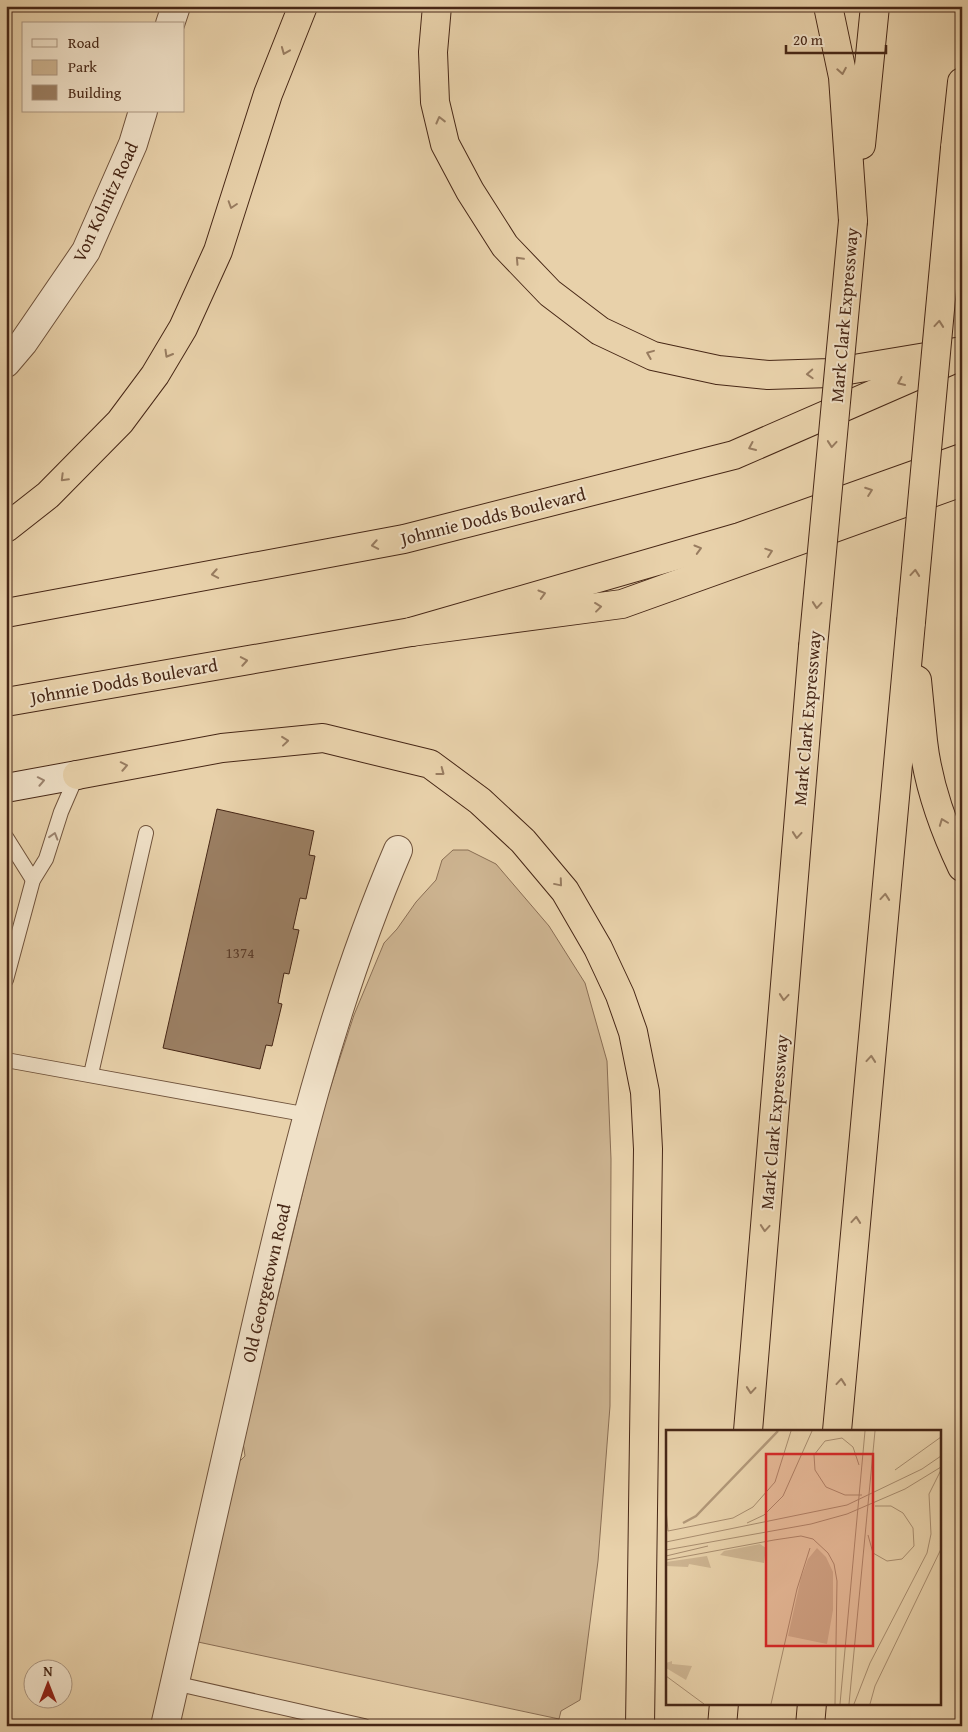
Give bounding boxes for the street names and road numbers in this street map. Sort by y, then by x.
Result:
street label: Von Kolnitz Road [65,137,145,267]
street label: Mark Clark Expressway [823,226,865,404]
street label: Johnnie Dodds Boulevard [396,480,589,553]
street label: Mark Clark Expressway [786,629,828,807]
street label: Johnnie Dodds Boulevard [26,651,220,711]
street label: Mark Clark Expressway [753,1033,795,1211]
street label: Old Georgetown Road [235,1200,298,1365]

